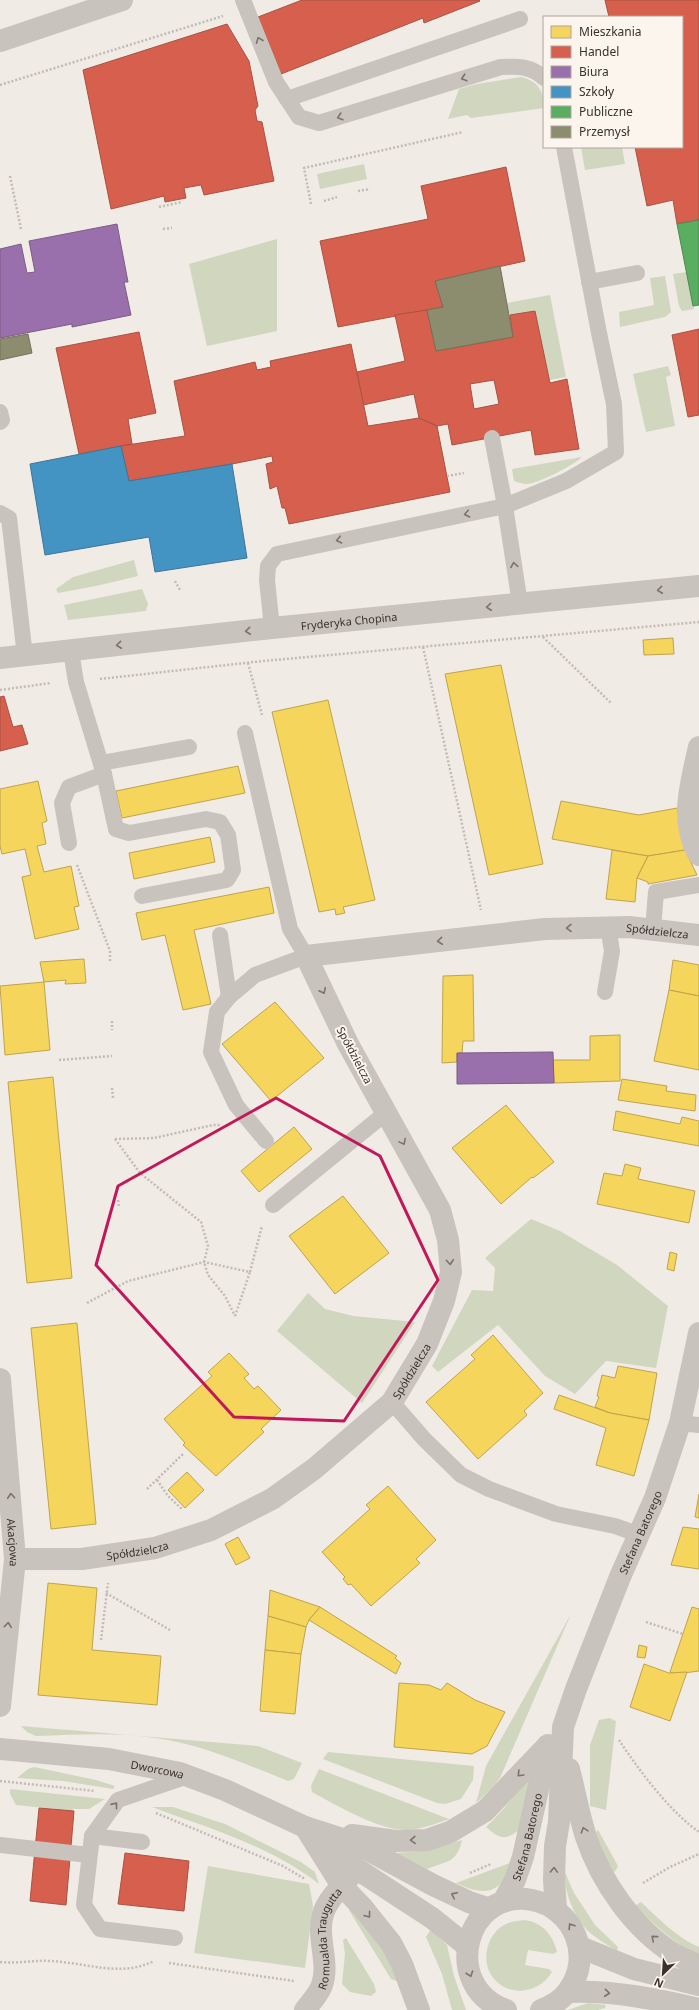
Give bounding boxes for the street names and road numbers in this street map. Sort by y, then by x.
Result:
street label: Fryderyka Chopina [300,608,398,633]
street label: Spółdzielcza [625,919,689,941]
street label: Spółdzielcza [334,1024,376,1086]
street label: Spółdzielcza [388,1340,433,1402]
street label: Stefana Batorego [615,1488,665,1576]
street label: Akacjowa [4,1518,23,1567]
street label: Spółdzielcza [105,1537,170,1563]
street label: Dworcowa [130,1756,187,1782]
street label: Stefana Batorego [508,1791,545,1883]
street label: Romualda Traugutta [313,1884,345,1992]

